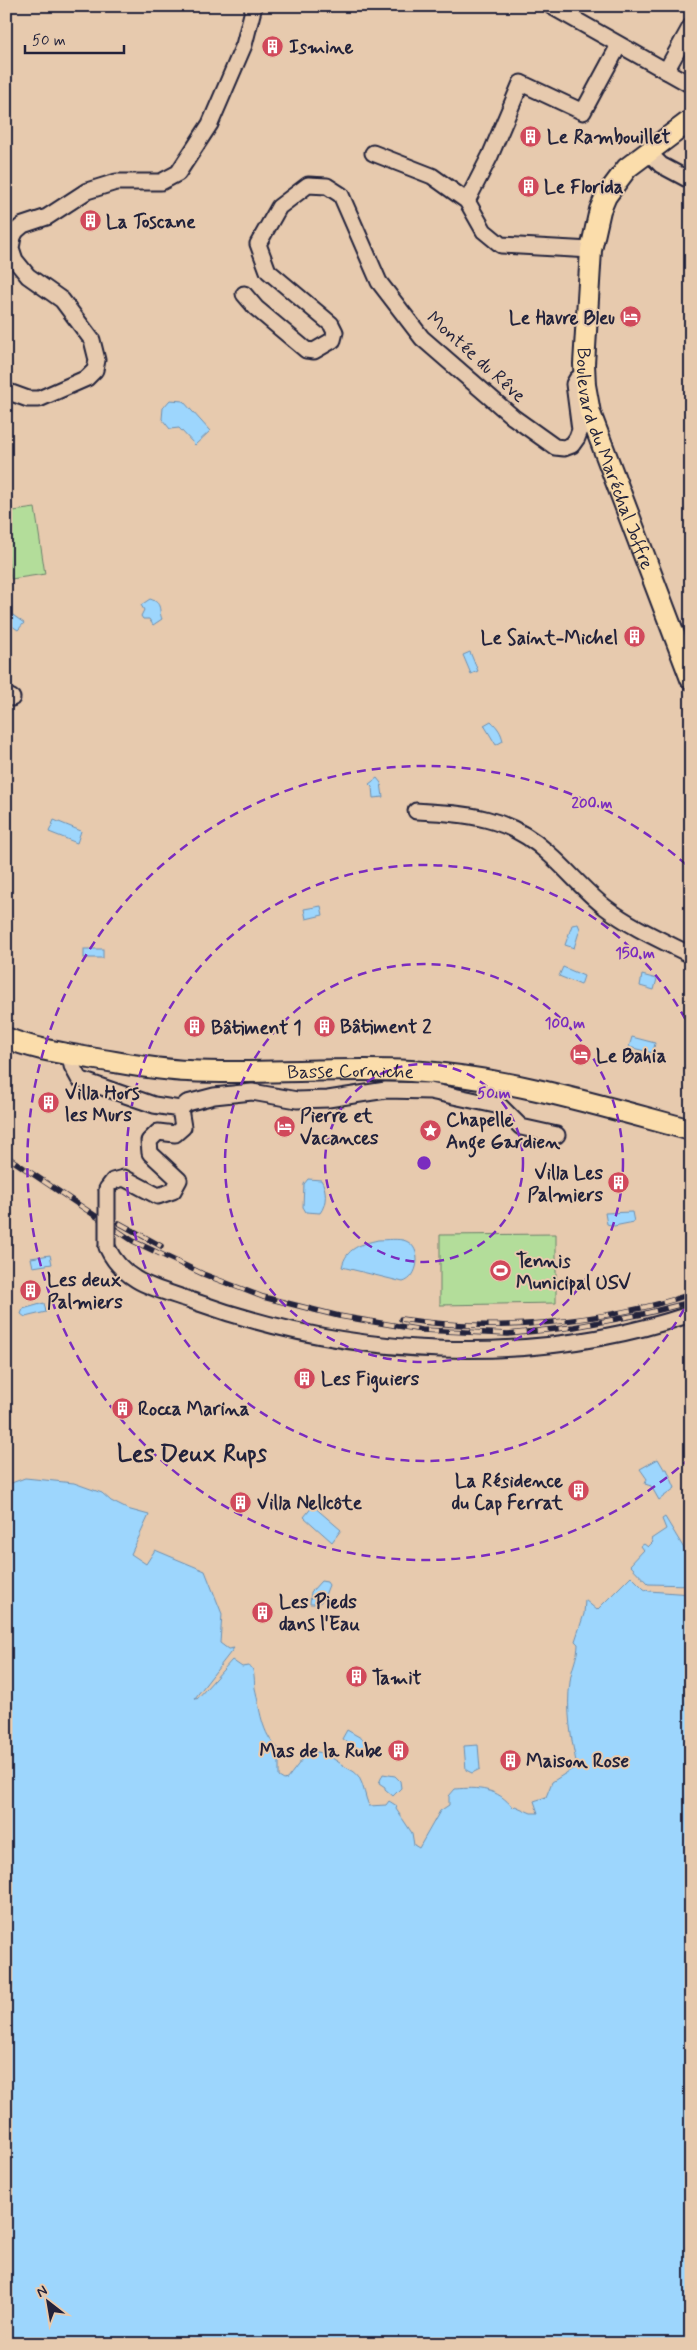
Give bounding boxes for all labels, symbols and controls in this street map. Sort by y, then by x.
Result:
scale bar [25,22,124,54]
text: 50 m [32,31,66,51]
building icon: Ismine [261,34,285,58]
place label: Ismine [289,35,353,60]
building icon: Le Rambouillet [519,124,543,148]
place label: Le Rambouillet [547,125,671,150]
building icon: Le Florida [516,174,540,198]
place label: Le Florida [544,175,624,200]
building icon: La Toscane [78,209,102,233]
place label: La Toscane [106,210,196,235]
hotel icon: Le Havre Bleu [619,305,643,329]
street label: Montée du Rêve [421,306,531,408]
place label: Le Havre Bleu [509,306,615,331]
street label: Boulevard du Maréchal Joffre [570,347,659,573]
building icon: Le Saint-Michel [622,625,646,649]
place label: Le Saint-Michel [481,626,618,651]
text: 200 m [572,794,613,814]
text: 150 m [615,944,655,964]
building icon: Bâtiment 2 [312,1014,336,1038]
text: 100 m [545,1014,585,1034]
building icon: Bâtiment 1 [183,1015,207,1039]
place label: Bâtiment 2 [340,1015,432,1040]
place label: Bâtiment 1 [211,1016,302,1041]
hotel icon: Le Bahia [568,1043,592,1067]
place label: Le Bahia [596,1044,667,1069]
street label: Basse Corniche [287,1059,415,1085]
place label: Villa Hors les Murs [65,1081,140,1128]
text: 50 m [477,1084,511,1104]
building icon: Villa Hors les Murs [37,1091,61,1115]
place label: Pierre et Vacances [300,1104,379,1151]
place label: Chapelle Ange Gardien [446,1108,560,1158]
hotel icon: Pierre et Vacances [272,1114,296,1138]
place icon: Chapelle Ange Gardien [418,1118,442,1142]
centre of rings [415,1154,433,1172]
place label: Villa Les Palmiers [527,1161,604,1208]
building icon: Villa Les Palmiers [607,1171,631,1195]
place label: Tennis Municipal USV [516,1249,632,1296]
sports icon: Tennis Municipal USV [488,1259,512,1283]
place label: Les deux Palmiers [47,1268,123,1315]
building icon: Les deux Palmiers [19,1278,43,1302]
building icon: Les Figuiers [293,1366,317,1390]
place label: Les Figuiers [321,1367,420,1393]
building icon: Rocca Marina [110,1396,134,1420]
place label: Rocca Marina [138,1397,250,1422]
district label: Les Deux Rups [117,1439,267,1470]
place label: La Résidence du Cap Ferrat [452,1469,564,1516]
building icon: La Résidence du Cap Ferrat [567,1479,591,1503]
building icon: Villa Nellcôte [229,1490,253,1514]
place label: Villa Nellcôte [257,1491,363,1516]
place label: Les Pieds dans l'Eau [279,1590,360,1637]
building icon: Les Pieds dans l'Eau [251,1600,275,1624]
building icon: Tamit [344,1665,368,1689]
place label: Tamit [372,1666,422,1691]
building icon: Mas de la Rube [386,1738,410,1762]
place label: Mas de la Rube [260,1739,383,1764]
building icon: Maison Rose [498,1748,522,1772]
place label: Maison Rose [526,1749,629,1774]
north arrow [22,2278,72,2328]
text: N [33,2282,50,2302]

